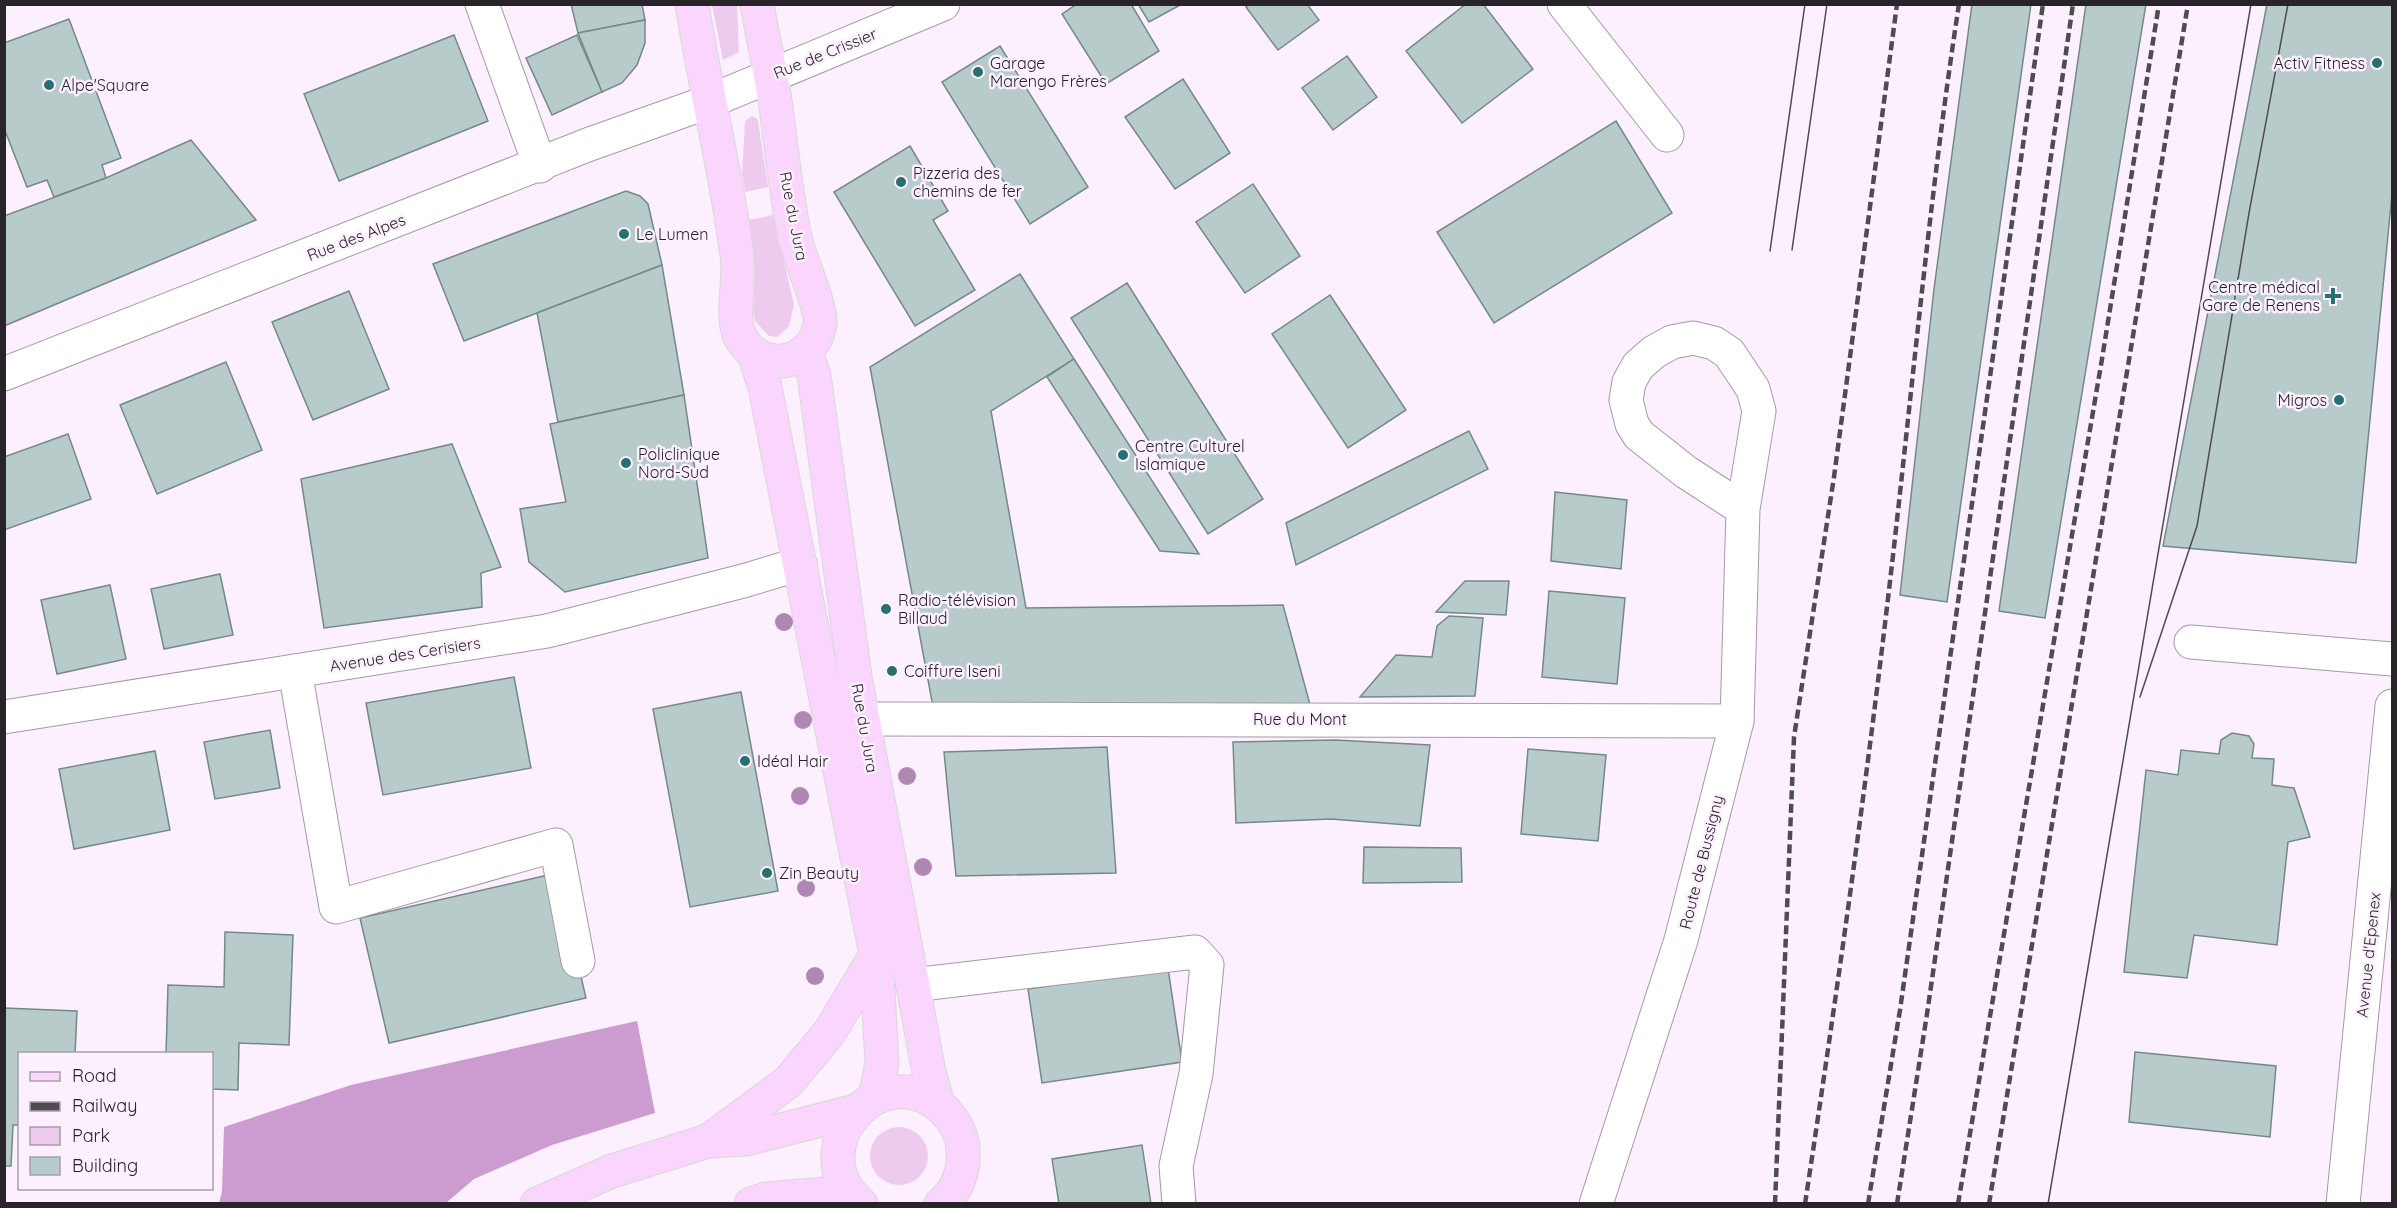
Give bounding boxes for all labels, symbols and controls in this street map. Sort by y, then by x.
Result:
street label: Rue de Crissier [770,23,880,83]
place label: Garage Marengo Frères [990,53,1107,91]
place label: Activ Fitness [2273,53,2365,73]
marker: Activ Fitness [2370,56,2384,70]
marker: Garage Marengo Frères [971,65,985,79]
place label: Alpe'Square [61,75,149,95]
marker: Alpe'Square [42,78,56,92]
place label: Pizzeria des chemins de fer [913,163,1022,201]
street label: Rue du Jura [776,170,812,262]
marker: Pizzeria des chemins de fer [894,175,908,189]
street label: Rue des Alpes [304,209,408,265]
place label: Le Lumen [636,224,708,244]
marker: Le Lumen [617,227,631,241]
place label: Centre médical Gare de Renens [2202,277,2320,315]
marker: Centre médical Gare de Renens [2324,287,2342,305]
place label: Migros [2277,390,2327,410]
marker: Migros [2332,393,2346,407]
place label: Centre Culturel Islamique [1135,436,1245,474]
place label: Policlinique Nord-Sud [638,444,720,482]
marker: Centre Culturel Islamique [1116,448,1130,462]
marker: Policlinique Nord-Sud [619,456,633,470]
place label: Radio-télévision Billaud [898,590,1016,628]
marker: Radio-télévision Billaud [879,602,893,616]
street label: Avenue des Cerisiers [328,632,482,676]
place label: Coiffure Iseni [904,661,1001,681]
marker: Coiffure Iseni [885,664,899,678]
street label: Rue du Jura [847,682,883,774]
street label: Rue du Mont [1253,709,1347,729]
place label: Idéal Hair [757,751,828,771]
marker: Idéal Hair [738,754,752,768]
street label: Route de Bussigny [1675,793,1727,931]
place label: Zin Beauty [779,863,859,883]
marker: Zin Beauty [760,866,774,880]
street label: Avenue d'Epenex [2351,891,2385,1019]
legend [18,1052,213,1190]
text: Road [72,1064,117,1087]
text: Railway [72,1094,138,1117]
text: Park [72,1124,110,1147]
text: Building [72,1154,138,1177]

